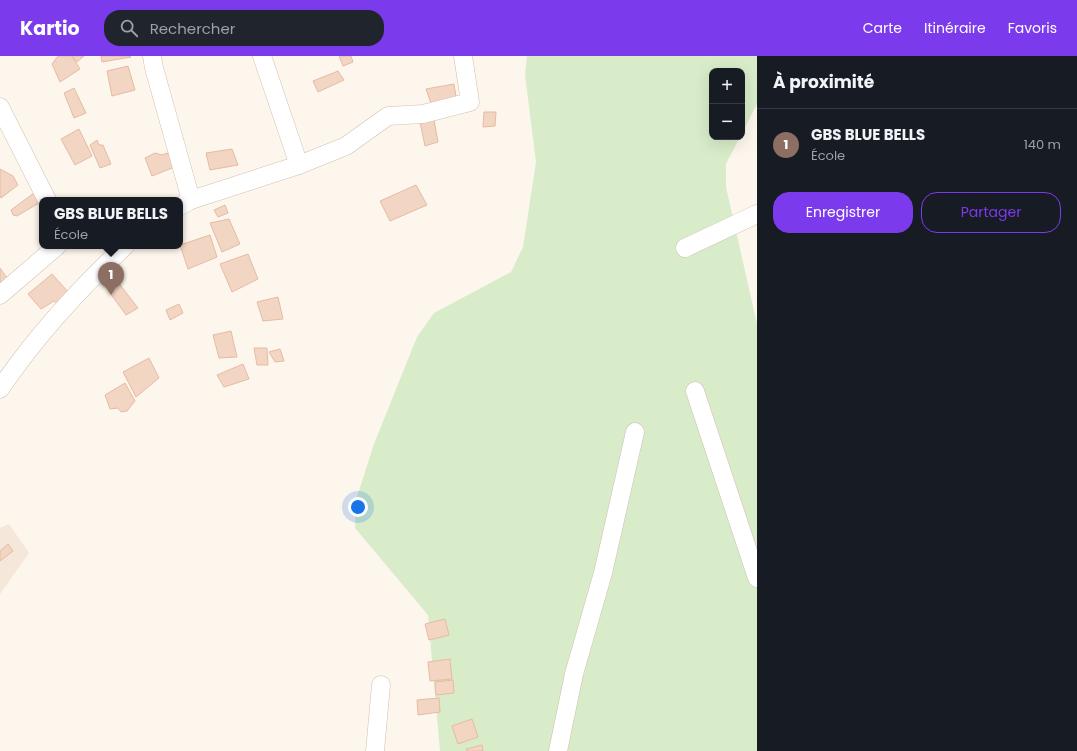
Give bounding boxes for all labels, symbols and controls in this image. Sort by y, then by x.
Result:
search box [104,10,384,46]
text: Kartio [20,15,80,42]
icon: search [118,17,140,39]
text: Rechercher [150,18,235,39]
text: Carte [863,18,902,38]
text: Itinéraire [924,18,986,38]
text: Favoris [1008,18,1057,38]
map controls [709,68,745,140]
button: + [709,68,745,104]
text: À proximité [773,70,874,94]
button: − [709,104,745,140]
text: GBS BLUE BELLS [811,124,925,145]
text: 1 [784,135,788,154]
text: 140 m [1024,135,1061,154]
text: École [811,146,845,165]
button: Enregistrer [773,192,913,233]
button: Partager [921,192,1061,233]
popup [39,197,183,249]
text: GBS BLUE BELLS [54,203,168,224]
text: École [54,225,88,244]
pin: 1 [98,262,124,295]
your location [348,497,368,517]

